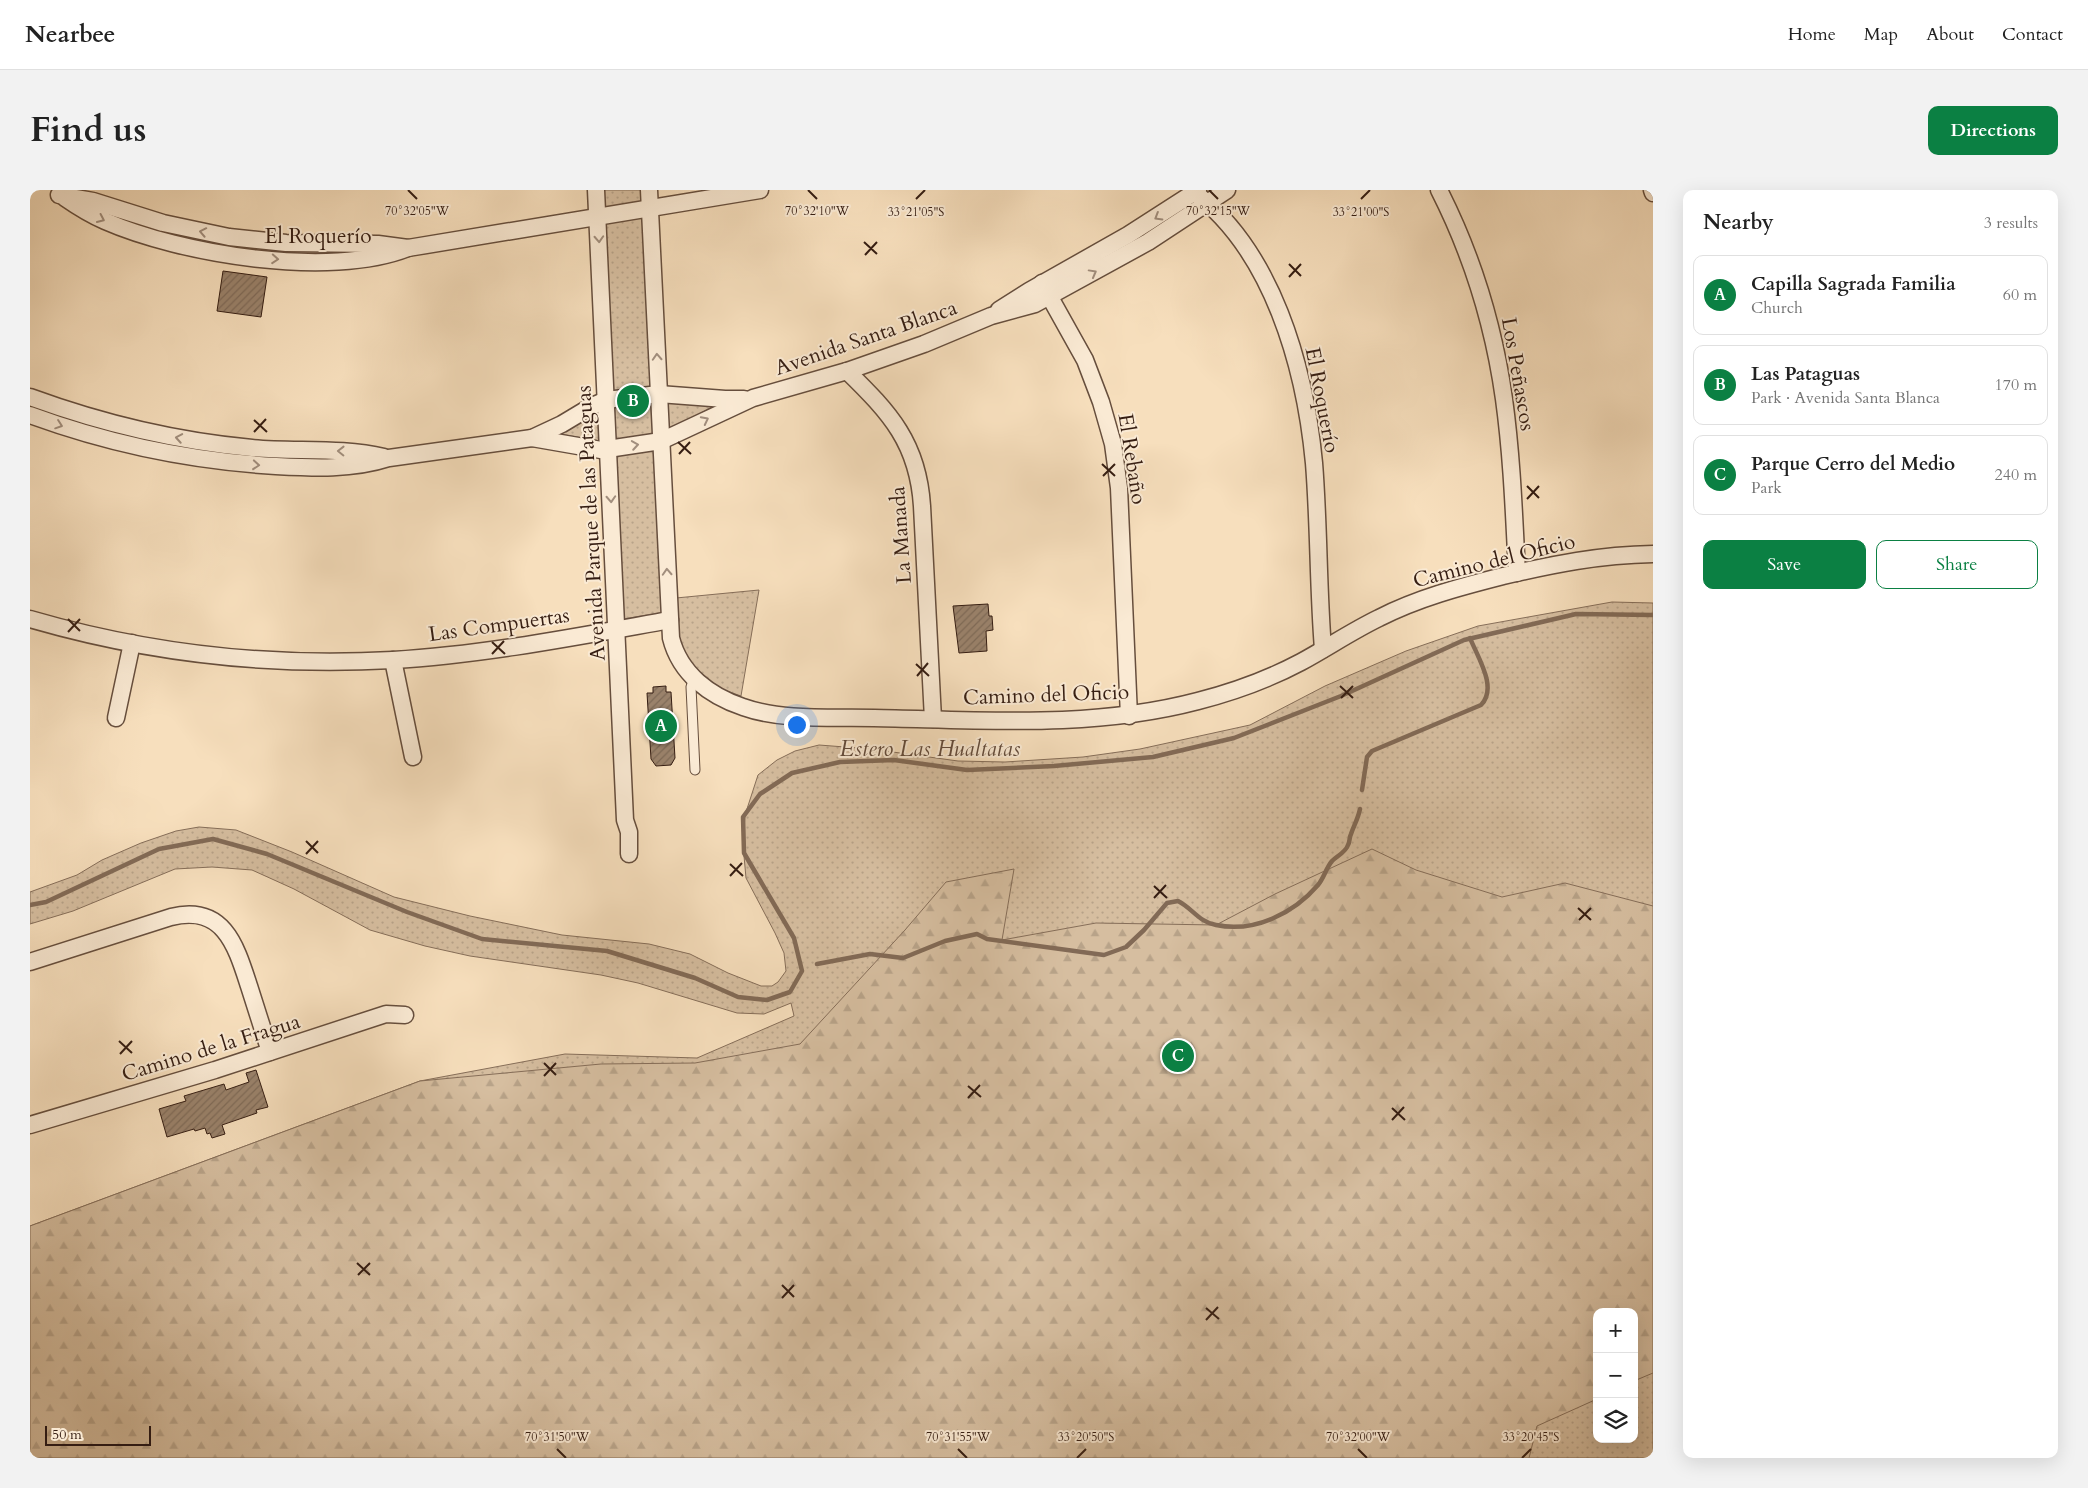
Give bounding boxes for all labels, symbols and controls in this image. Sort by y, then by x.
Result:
text: Nearbee [25,18,115,51]
text: Home [1788,22,1836,47]
text: Map [1864,22,1898,47]
text: About [1926,22,1974,47]
text: Contact [2002,22,2063,47]
text: Find us [30,106,146,154]
button: Directions [1928,106,2058,155]
text: 70°32'05"W [385,203,450,219]
text: 70°32'10"W [785,203,850,219]
text: 70°32'15"W [1186,203,1251,219]
text: 33°21'05"S [888,204,944,220]
text: 33°21'00"S [1333,204,1389,220]
text: Nearby [1703,208,1774,237]
one-way arrow [1154,210,1163,220]
text: 3 results [1984,212,2038,234]
one-way arrow [96,213,105,224]
street label: El Roquerío [264,222,372,251]
one-way arrow [199,227,208,237]
one-way arrow [593,235,604,243]
one-way arrow [271,254,279,265]
one-way arrow [1088,270,1097,280]
text: Capilla Sagrada Familia [1751,271,1956,297]
text: A [1714,284,1726,306]
text: 60 m [2003,284,2037,306]
street label: Avenida Santa Blanca [771,293,961,383]
text: Church [1751,297,1803,319]
street label: Los Peñascos [1494,315,1542,433]
street label: El Roquerío [1298,345,1346,455]
one-way arrow [652,353,663,361]
text: Las Pataguas [1751,361,1860,387]
text: B [1714,374,1726,396]
text: 170 m [1995,374,2037,396]
pin: B [617,382,649,420]
street label: Avenida Parque de las Pataguas [569,384,613,662]
text: Park · Avenida Santa Blanca [1751,387,1940,409]
street label: El Rebaño [1111,411,1153,507]
one-way arrow [700,416,709,426]
one-way arrow [54,419,63,429]
one-way arrow [175,433,183,443]
one-way arrow [631,441,639,451]
one-way arrow [336,446,344,457]
text: Parque Cerro del Medio [1751,451,1955,477]
one-way arrow [253,459,261,470]
text: C [1714,464,1726,486]
text: 240 m [1995,464,2037,486]
text: Park [1751,477,1782,499]
street label: La Manada [883,485,919,585]
one-way arrow [606,495,617,503]
street label: Camino del Oficio [1410,527,1578,595]
button: Save [1703,540,1866,589]
button: Share [1876,540,2038,589]
one-way arrow [662,567,673,575]
street label: Las Compuertas [427,601,571,649]
street label: Camino del Oficio [962,678,1130,712]
pin: A [645,707,677,745]
your location [784,712,810,738]
water label: Estero Las Hualtatas [840,734,1021,764]
street label: Camino de la Fragua [118,1007,304,1089]
pin: C [1162,1037,1194,1075]
map controls [1593,1308,1638,1443]
button: + [1593,1308,1638,1353]
button: − [1593,1353,1638,1398]
button: layers [1593,1398,1638,1443]
scale bar [45,1423,151,1446]
text: 50 m [52,1425,82,1444]
text: 70°31'50"W [525,1429,590,1445]
text: 70°31'55"W [926,1429,991,1445]
text: 33°20'50"S [1058,1429,1114,1445]
text: 70°32'00"W [1326,1429,1391,1445]
text: 33°20'45"S [1503,1429,1559,1445]

